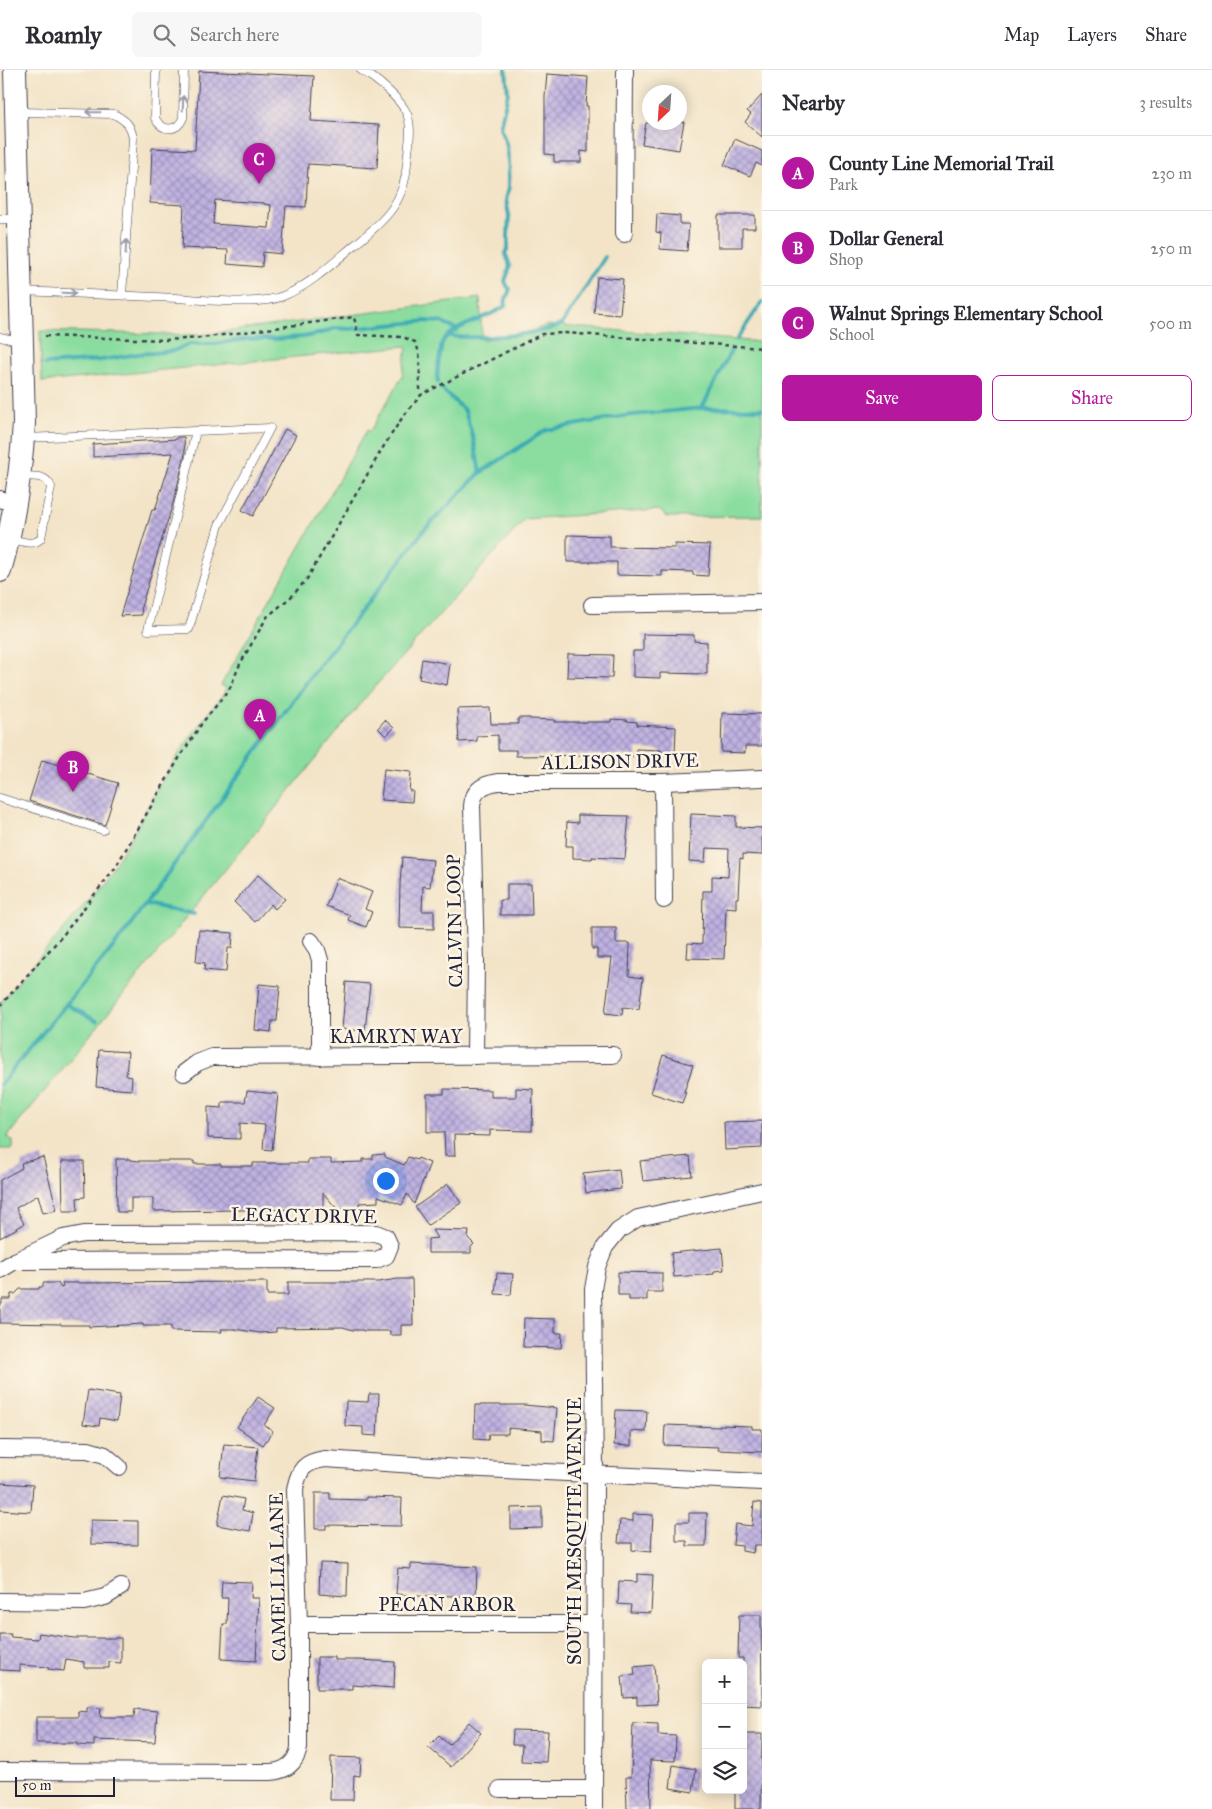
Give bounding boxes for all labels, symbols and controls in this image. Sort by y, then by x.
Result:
search box [132,12,482,57]
text: Roamly [25,20,102,50]
icon: search [150,21,178,49]
text: Search here [190,23,280,46]
text: Map [1004,24,1039,46]
text: Layers [1067,24,1117,46]
text: Share [1145,24,1187,46]
north arrow [642,85,687,130]
text: Nearby [782,90,845,116]
text: 3 results [1139,93,1192,112]
one-way arrow [179,95,188,111]
one-way arrow [85,107,102,117]
pin: C [243,143,275,184]
text: County Line Memorial Trail [829,152,1054,175]
text: A [793,164,803,183]
text: 230 m [1152,164,1192,183]
text: Park [829,175,858,194]
text: Dollar General [829,227,943,250]
one-way arrow [121,239,130,255]
text: B [793,239,803,258]
text: 250 m [1151,239,1192,258]
text: Shop [829,250,863,269]
one-way arrow [60,288,76,298]
text: Walnut Springs Elementary School [829,302,1103,325]
text: C [793,314,803,333]
text: 500 m [1149,314,1192,333]
text: School [829,325,874,344]
button: Save [782,375,982,421]
button: Share [992,375,1192,421]
pin: A [244,699,276,740]
street label: ALLISON DRIVE [540,749,699,774]
pin: B [57,751,89,792]
street label: CALVIN LOOP [442,854,467,988]
street label: KAMRYN WAY [330,1025,463,1048]
your location [373,1168,399,1194]
street label: LEGACY DRIVE [231,1203,378,1228]
street label: SOUTH MESQUITE AVENUE [563,1397,586,1665]
street label: CAMELLIA LANE [265,1492,290,1662]
street label: PECAN ARBOR [379,1593,516,1616]
map controls [702,1659,747,1794]
button: + [702,1659,747,1704]
button: − [702,1704,747,1749]
button: layers [702,1749,747,1794]
scale bar [15,1774,115,1797]
text: 50 m [22,1777,51,1794]

